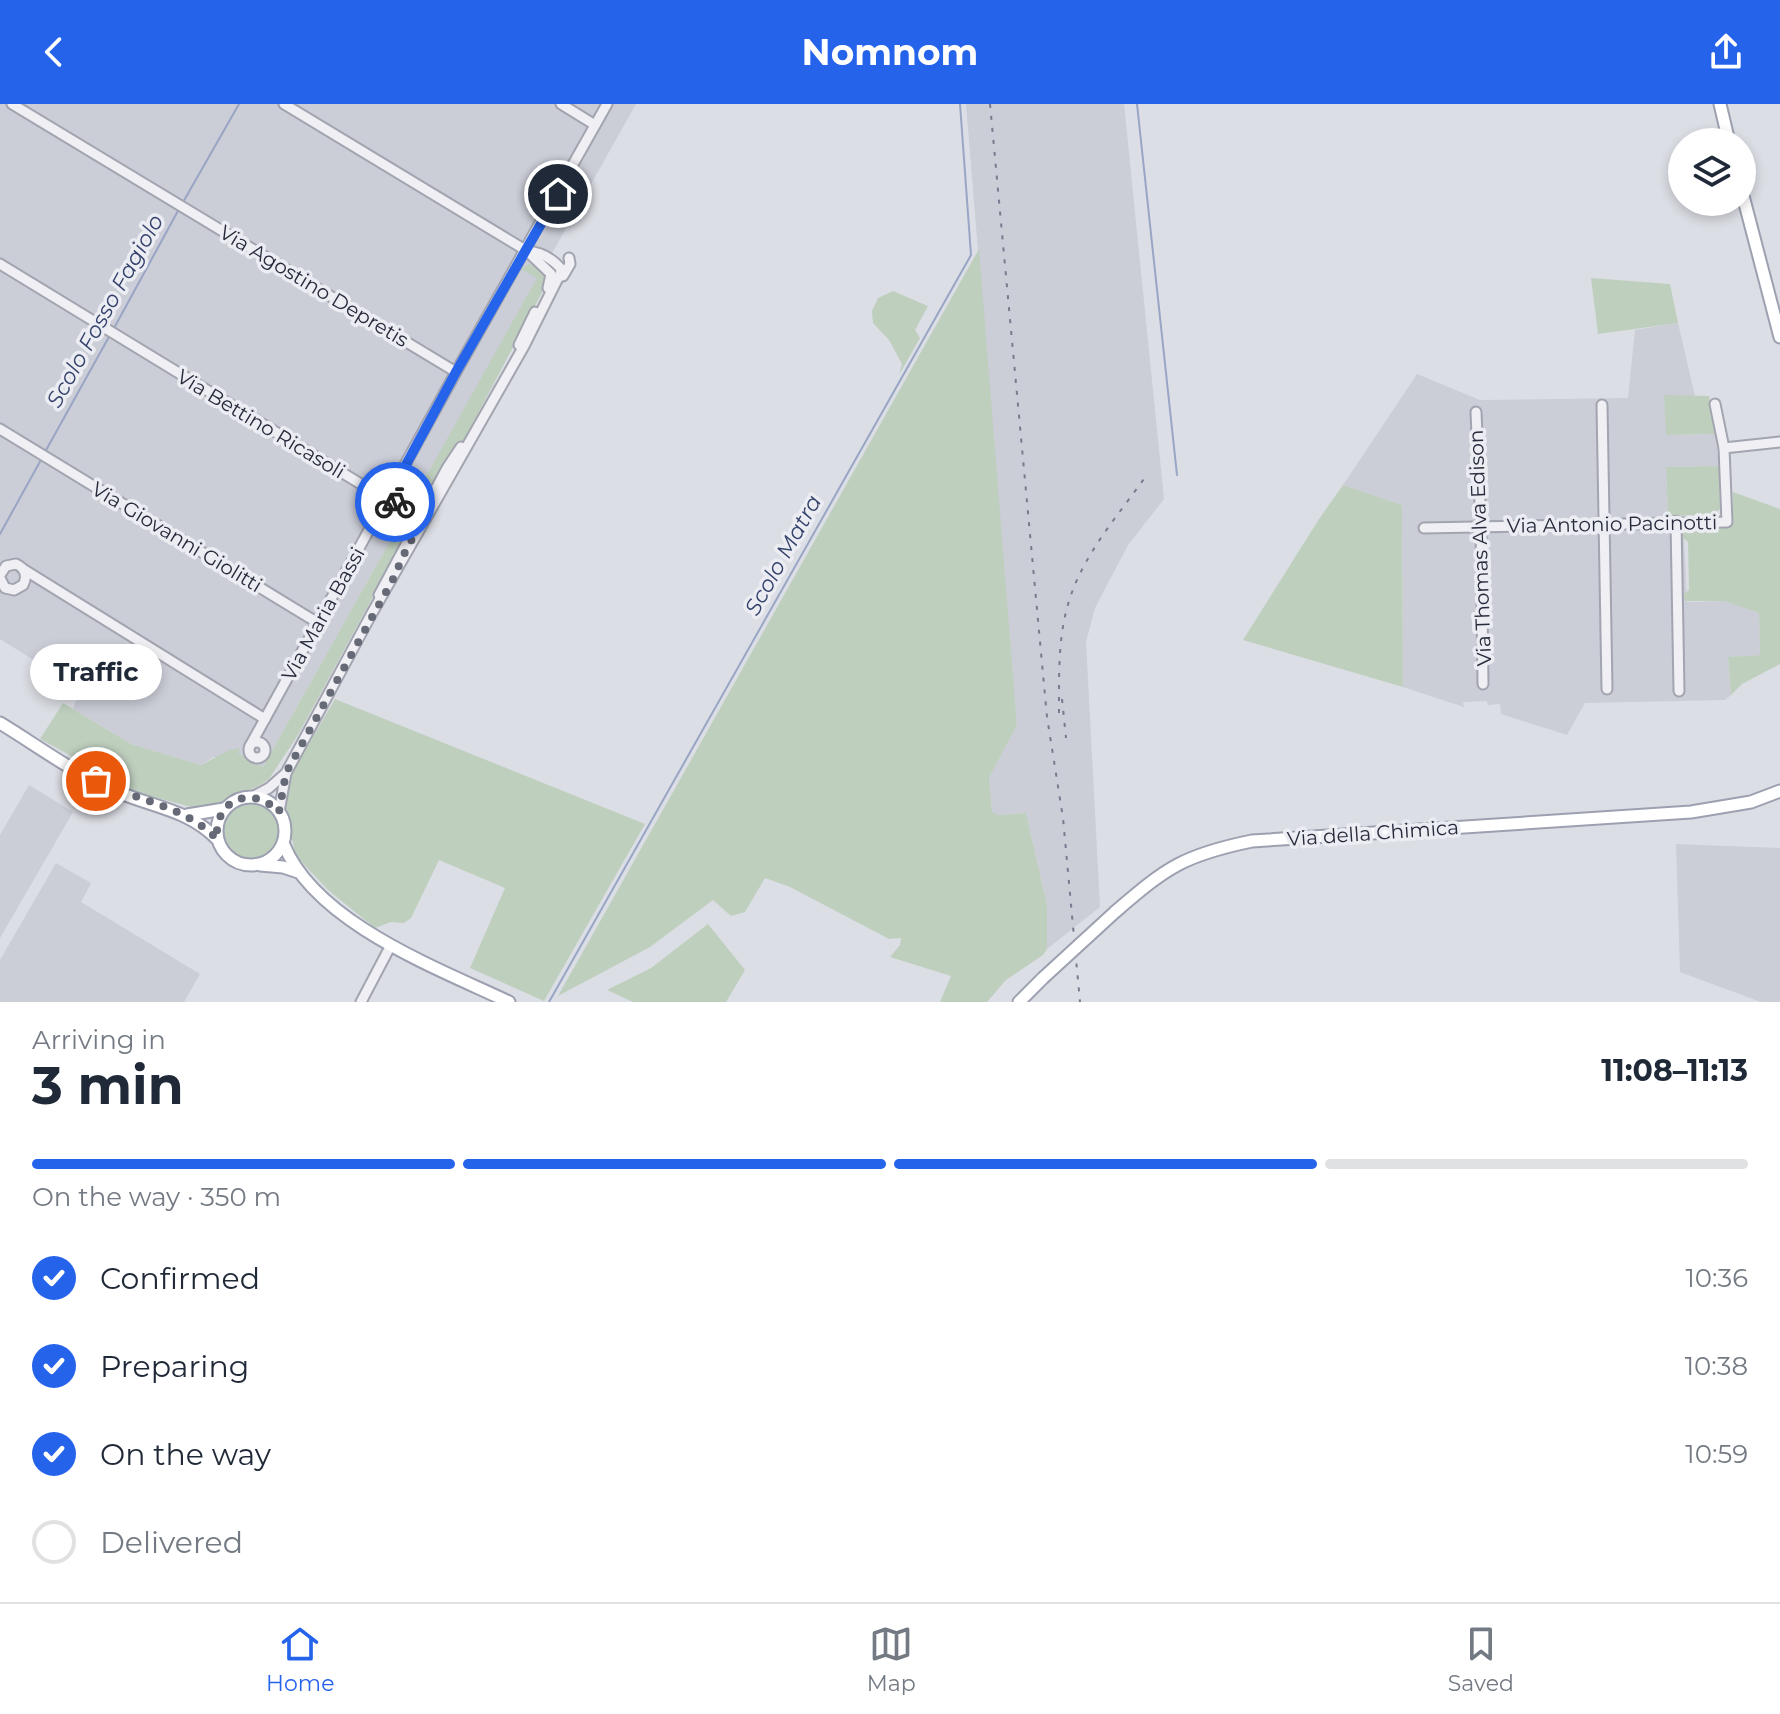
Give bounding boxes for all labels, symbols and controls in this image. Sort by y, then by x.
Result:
icon: back [32,30,76,74]
text: Nomnom [802,30,978,74]
icon: share [1704,30,1748,74]
map controls [1668,128,1756,216]
button: layers [1668,128,1756,216]
pin [524,160,592,228]
icon: home [536,172,580,216]
water label: Scolo Fosso Fagiolo [41,210,169,412]
street label: Via Agostino Depretis [215,220,413,352]
street label: Via Bettino Ricasoli [173,364,349,484]
street label: Via Thomas Alva Edison [1464,429,1496,667]
courier [355,462,435,542]
street label: Via Giovanni Giolitti [88,477,266,597]
icon: bike [373,480,417,524]
water label: Scolo Matra [739,490,827,620]
street label: Via Antonio Pacinotti [1507,510,1717,538]
street label: Via Maria Bassi [276,543,370,685]
callout: Traffic [30,645,162,701]
text: Traffic [53,656,139,688]
pin [62,747,130,815]
icon: bag [74,759,118,803]
street label: Via della Chimica [1286,815,1460,851]
text: Arriving in [32,1024,166,1056]
text: 11:08–11:13 [1601,1052,1748,1089]
text: 3 min [32,1054,184,1117]
text: On the way · 350 m [32,1181,281,1213]
icon: check [32,1256,76,1300]
text: Confirmed [100,1260,260,1297]
text: 10:36 [1685,1262,1748,1294]
icon: check [32,1344,76,1388]
text: Preparing [100,1348,249,1385]
text: 10:38 [1685,1350,1748,1382]
icon: check [32,1432,76,1476]
text: On the way [100,1436,271,1473]
text: 10:59 [1685,1438,1748,1470]
text: Delivered [100,1524,243,1561]
tab: Home [266,1622,334,1697]
tab: Map [867,1622,916,1697]
tab: Saved [1448,1622,1514,1697]

